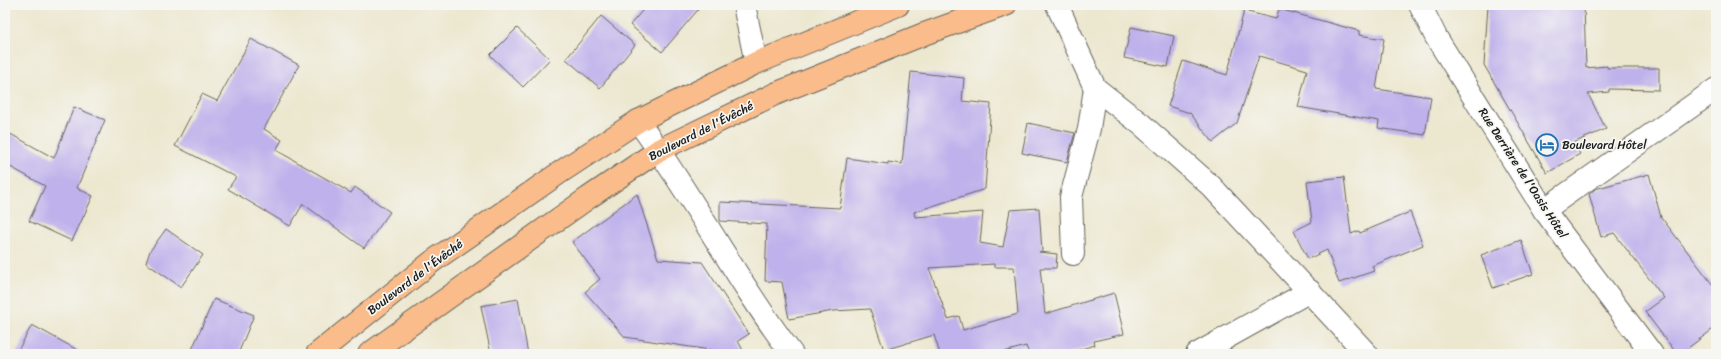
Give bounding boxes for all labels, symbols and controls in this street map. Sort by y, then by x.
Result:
street label: Boulevard de l'Évêché [644,95,758,167]
street label: Rue Derrière de l'Oasis Hôtel [1472,103,1574,243]
hotel icon: Boulevard Hôtel [1534,132,1560,158]
place label: Boulevard Hôtel [1562,134,1647,156]
street label: Boulevard de l'Évêché [362,233,468,321]

